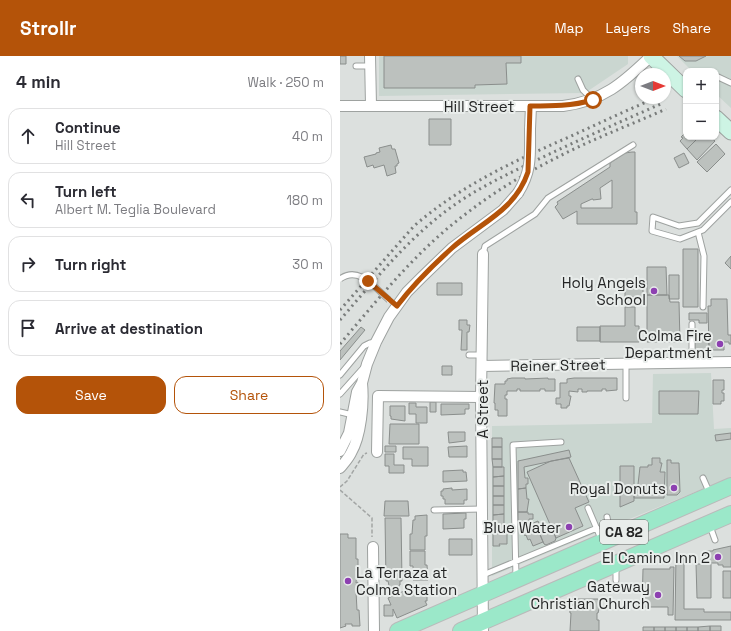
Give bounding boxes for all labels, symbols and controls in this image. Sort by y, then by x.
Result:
text: Strollr [20,16,77,41]
text: Map [554,19,584,37]
text: Layers [606,19,650,37]
text: Share [672,19,711,37]
north arrow [635,68,671,104]
map controls [683,68,719,140]
button: + [683,68,719,104]
text: 4 min [16,71,61,93]
text: Walk · 250 m [248,74,324,91]
route start [584,91,602,109]
street label: Hill Street [444,97,514,116]
button: − [683,104,719,140]
text: Continue [55,118,121,137]
icon: ahead [17,125,39,147]
text: 40 m [292,128,323,145]
text: Hill Street [55,137,116,154]
text: Turn left [55,182,117,201]
icon: left [17,189,39,211]
text: 180 m [287,192,323,209]
text: Albert M. Teglia Boulevard [55,201,216,218]
icon: right [17,253,39,275]
text: Turn right [55,255,126,274]
text: 30 m [292,256,323,273]
route end [359,272,377,290]
place label: Holy Angels School [562,273,646,309]
marker: Holy Angels School [649,286,659,296]
icon: arrive [17,317,39,339]
text: Arrive at destination [55,319,203,338]
place label: Colma Fire Department [625,326,712,362]
marker: Colma Fire Department [715,339,725,349]
street label: Reiner Street [510,355,606,375]
button: Save [16,376,166,414]
button: Share [174,376,324,414]
street label: A Street [473,379,492,438]
place label: Royal Donuts [570,479,666,498]
marker: Royal Donuts [669,483,679,493]
place label: Blue Water [483,518,561,537]
road number: CA 82 [600,520,648,544]
marker: Blue Water [564,522,574,532]
place label: El Camino Inn 2 [602,548,710,567]
marker: El Camino Inn 2 [713,552,723,562]
place label: La Terraza at Colma Station [356,563,457,599]
marker: La Terraza at Colma Station [343,576,353,586]
place label: Gateway Christian Church [530,577,650,613]
marker: Gateway Christian Church [653,590,663,600]

